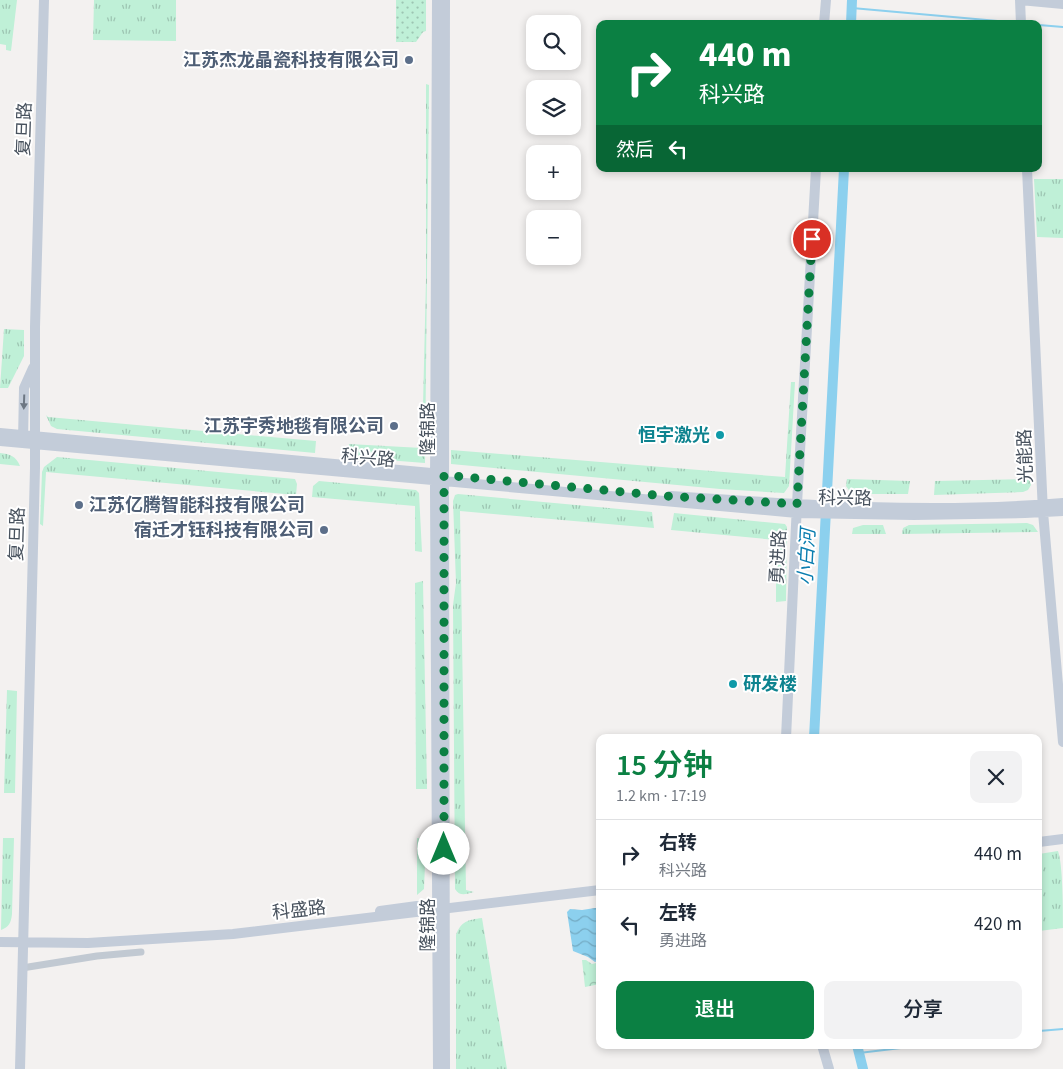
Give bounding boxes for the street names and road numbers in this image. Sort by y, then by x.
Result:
street label: 复旦路 [11,102,38,156]
street label: 隆锦路 [416,402,441,456]
street label: 光能路 [1012,429,1039,483]
street label: 科兴路 [340,444,396,473]
street label: 科兴路 [818,486,872,511]
street label: 复旦路 [4,507,31,561]
street label: 勇进路 [765,529,792,585]
street label: 科盛路 [271,895,327,926]
street label: 隆锦路 [416,898,441,952]

